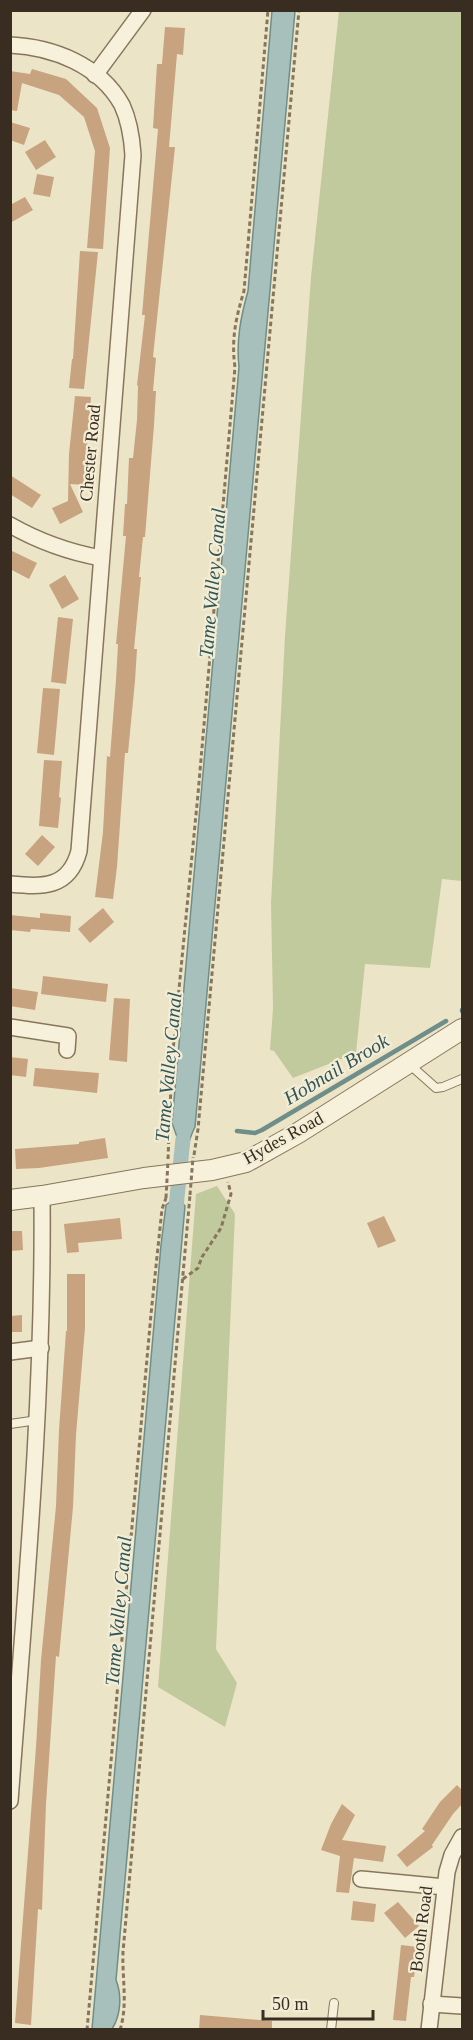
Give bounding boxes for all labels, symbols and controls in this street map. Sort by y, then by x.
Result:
street label: Chester Road [76,404,104,502]
water label: Tame Valley Canal [194,507,231,659]
water label: Tame Valley Canal [150,991,187,1143]
water label: Hobnail Brook [279,1028,393,1110]
street label: Hydes Road [239,1108,327,1168]
water label: Tame Valley Canal [100,1535,137,1687]
street label: Booth Road [406,1885,436,1973]
scale bar [263,1983,372,2021]
text: 50 m [272,1994,309,2014]

